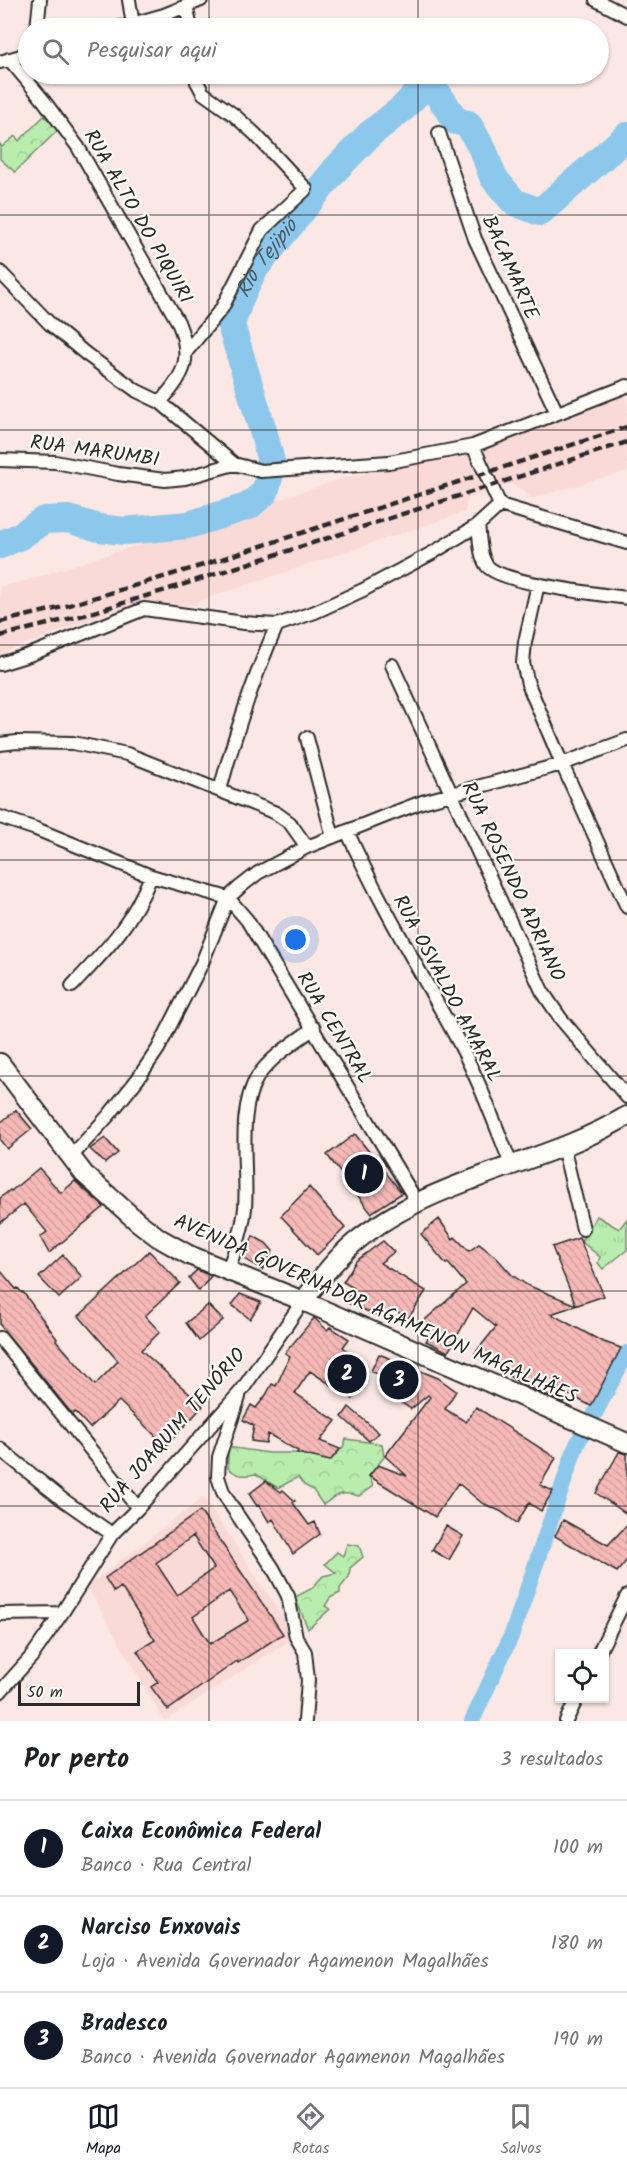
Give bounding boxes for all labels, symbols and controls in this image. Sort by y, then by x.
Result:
search box [18,18,609,84]
text: Pesquisar aqui [87,34,217,69]
icon: search [39,35,72,68]
street label: RUA ALTO DO PIQUIRI [74,124,200,310]
water label: Rio Tejipió [228,209,310,304]
street label: BACAMARTE [472,211,547,326]
street label: RUA MARUMBI [28,427,161,477]
street label: RUA ROSENDO ADRIANO [452,776,573,987]
street label: RUA OSVALDO AMARAL [383,889,509,1088]
your location [281,925,310,954]
street label: RUA CENTRAL [287,966,380,1090]
pin: 1 [344,1152,384,1196]
street label: AVENIDA GOVERNADOR AGAMENON MAGALHÃES [168,1206,583,1414]
street label: RUA JOAQUIM TENÓRIO [92,1341,255,1521]
pin: 2 [328,1352,366,1396]
pin: 3 [380,1358,418,1402]
map controls [555,1649,609,1703]
button: locate [555,1649,609,1703]
scale bar [18,1679,140,1706]
text: 50 m [27,1680,63,1705]
text: Por perto [24,1739,129,1781]
text: 3 resultados [500,1744,603,1776]
text: Caixa Econômica Federal [81,1815,321,1850]
text: 1 [40,1832,47,1864]
text: 100 m [553,1832,603,1864]
text: Banco · Rua Central [81,1850,252,1882]
text: Narciso Enxovais [81,1911,241,1946]
text: 2 [38,1928,49,1960]
text: 180 m [551,1928,603,1960]
text: Loja · Avenida Governador Agamenon Magalhães [81,1946,489,1978]
text: Bradesco [81,2007,168,2042]
text: 3 [38,2024,49,2056]
text: 190 m [553,2024,603,2056]
text: Banco · Avenida Governador Agamenon Magalhães [81,2042,505,2074]
tab: Mapa [86,2100,121,2161]
tab: Rotas [292,2100,329,2161]
tab: Salvos [501,2100,541,2161]

